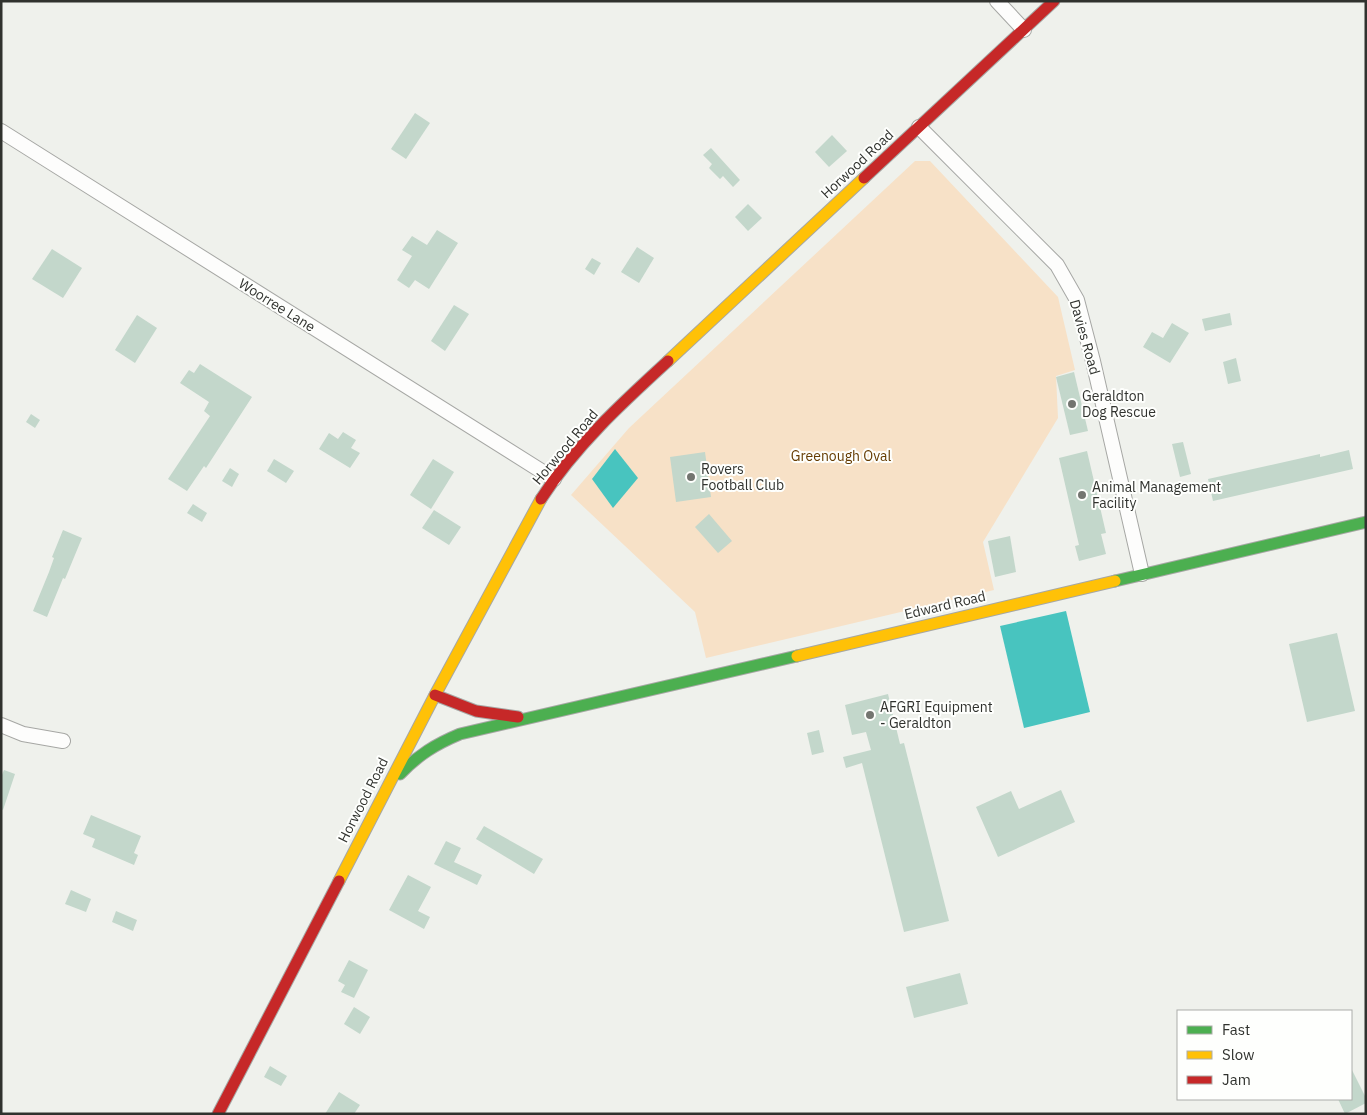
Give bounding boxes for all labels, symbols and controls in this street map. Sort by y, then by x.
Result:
street label: Horwood Road [817,126,897,202]
street label: Woorree Lane [235,274,319,336]
street label: Davies Road [1066,297,1104,377]
place label: Geraldton Dog Rescue [1082,387,1156,421]
marker: Geraldton Dog Rescue [1066,398,1078,410]
street label: Horwood Road [528,406,602,488]
park label: Greenough Oval [791,447,891,465]
place label: Rovers Football Club [701,460,784,494]
marker: Rovers Football Club [685,471,697,483]
place label: Animal Management Facility [1092,478,1221,512]
marker: Animal Management Facility [1076,489,1088,501]
street label: Edward Road [903,587,987,623]
place label: AFGRI Equipment - Geraldton [880,698,993,732]
marker: AFGRI Equipment - Geraldton [864,709,876,721]
street label: Horwood Road [334,755,392,845]
legend [1177,1010,1352,1100]
text: Fast [1222,1020,1250,1039]
text: Slow [1222,1045,1255,1064]
text: Jam [1222,1070,1251,1089]

